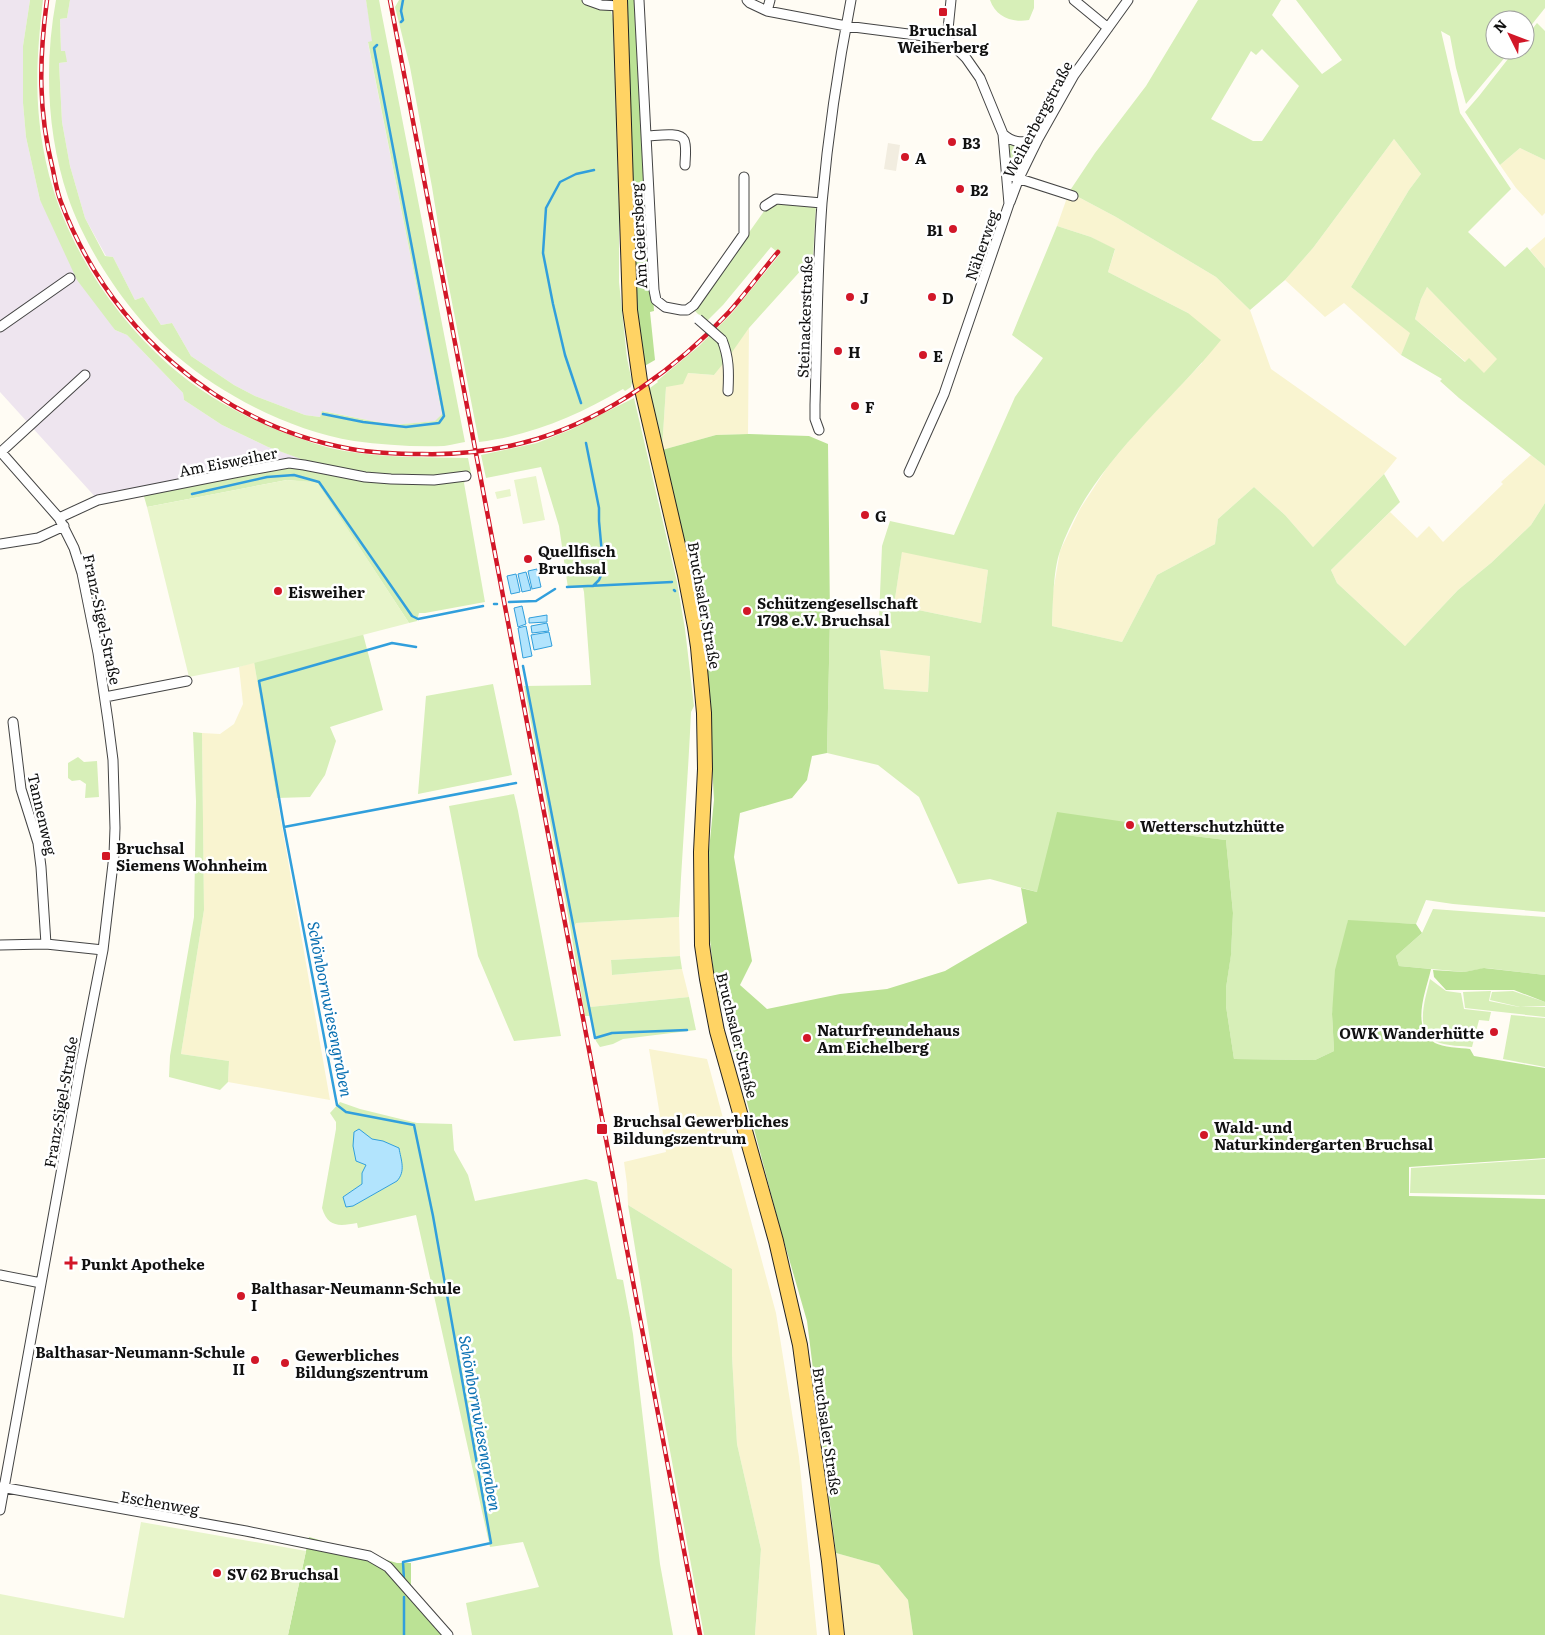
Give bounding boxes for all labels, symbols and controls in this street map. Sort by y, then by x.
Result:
marker: Bruchsal Weiherberg [937,6,949,18]
north arrow [1485,10,1535,60]
text: N [1488,14,1511,37]
place label: Bruchsal Weiherberg [897,18,990,58]
street label: Weiherbergstraße [996,56,1078,182]
place label: B3 [962,131,981,154]
marker: B3 [946,136,958,148]
place label: A [915,146,927,169]
marker: A [899,151,911,163]
place label: B2 [970,178,988,201]
street label: Am Geiersberg [624,182,652,289]
marker: B2 [954,183,966,195]
street label: Näherweg [958,206,1004,283]
place label: B1 [926,218,943,241]
marker: B1 [947,223,959,235]
street label: Steinackerstraße [790,255,818,378]
place label: J [860,286,869,309]
place label: D [942,286,954,309]
marker: J [844,291,856,303]
marker: D [926,291,938,303]
place label: H [848,340,861,363]
place label: E [933,344,943,367]
marker: H [832,345,844,357]
marker: E [917,349,929,361]
place label: F [865,395,875,418]
marker: F [849,400,861,412]
street label: Am Eisweiher [177,440,279,482]
place label: G [875,504,887,527]
marker: G [859,509,871,521]
place label: Quellfisch Bruchsal [538,539,616,579]
street label: Bruchsaler Straße [682,540,728,671]
street label: Franz-Sigel-Straße [78,551,128,687]
marker: Quellfisch Bruchsal [522,553,534,565]
place label: Eisweiher [288,580,365,603]
marker: Eisweiher [272,585,284,597]
place label: Schützengesellschaft 1798 e.V. Bruchsal [757,591,919,631]
marker: Schützengesellschaft 1798 e.V. Bruchsal [741,605,753,617]
street label: Tannenweg [22,771,64,858]
place label: Wetterschutzhütte [1140,814,1285,837]
marker: Wetterschutzhütte [1124,819,1136,831]
place label: Bruchsal Siemens Wohnheim [116,836,268,876]
marker: Bruchsal Siemens Wohnheim [100,850,112,862]
water label: Schönbornwiesengraben [302,919,360,1099]
street label: Bruchsaler Straße [711,970,765,1100]
place label: Naturfreundehaus Am Eichelberg [817,1018,960,1058]
place label: OWK Wanderhütte [1339,1021,1485,1044]
marker: OWK Wanderhütte [1488,1026,1500,1038]
marker: Naturfreundehaus Am Eichelberg [801,1032,813,1044]
street label: Franz-Sigel-Straße [37,1034,83,1170]
place label: Bruchsal Gewerbliches Bildungszentrum [613,1109,789,1149]
place label: Wald- und Naturkindergarten Bruchsal [1214,1115,1434,1155]
marker: Bruchsal Gewerbliches Bildungszentrum [595,1122,609,1136]
marker: Wald- und Naturkindergarten Bruchsal [1198,1129,1210,1141]
place label: Punkt Apotheke [81,1252,205,1275]
marker: Punkt Apotheke [65,1257,77,1269]
place label: Balthasar-Neumann-Schule I [251,1276,461,1316]
marker: Balthasar-Neumann-Schule I [235,1290,247,1302]
water label: Schönbornwiesengraben [454,1333,508,1513]
place label: Balthasar-Neumann-Schule II [35,1340,246,1380]
place label: Gewerbliches Bildungszentrum [295,1343,429,1383]
marker: Balthasar-Neumann-Schule II [249,1354,261,1366]
marker: Gewerbliches Bildungszentrum [279,1357,291,1369]
street label: Bruchsaler Straße [808,1366,848,1497]
street label: Eschenweg [119,1484,202,1520]
place label: SV 62 Bruchsal [227,1562,339,1585]
marker: SV 62 Bruchsal [211,1567,223,1579]

